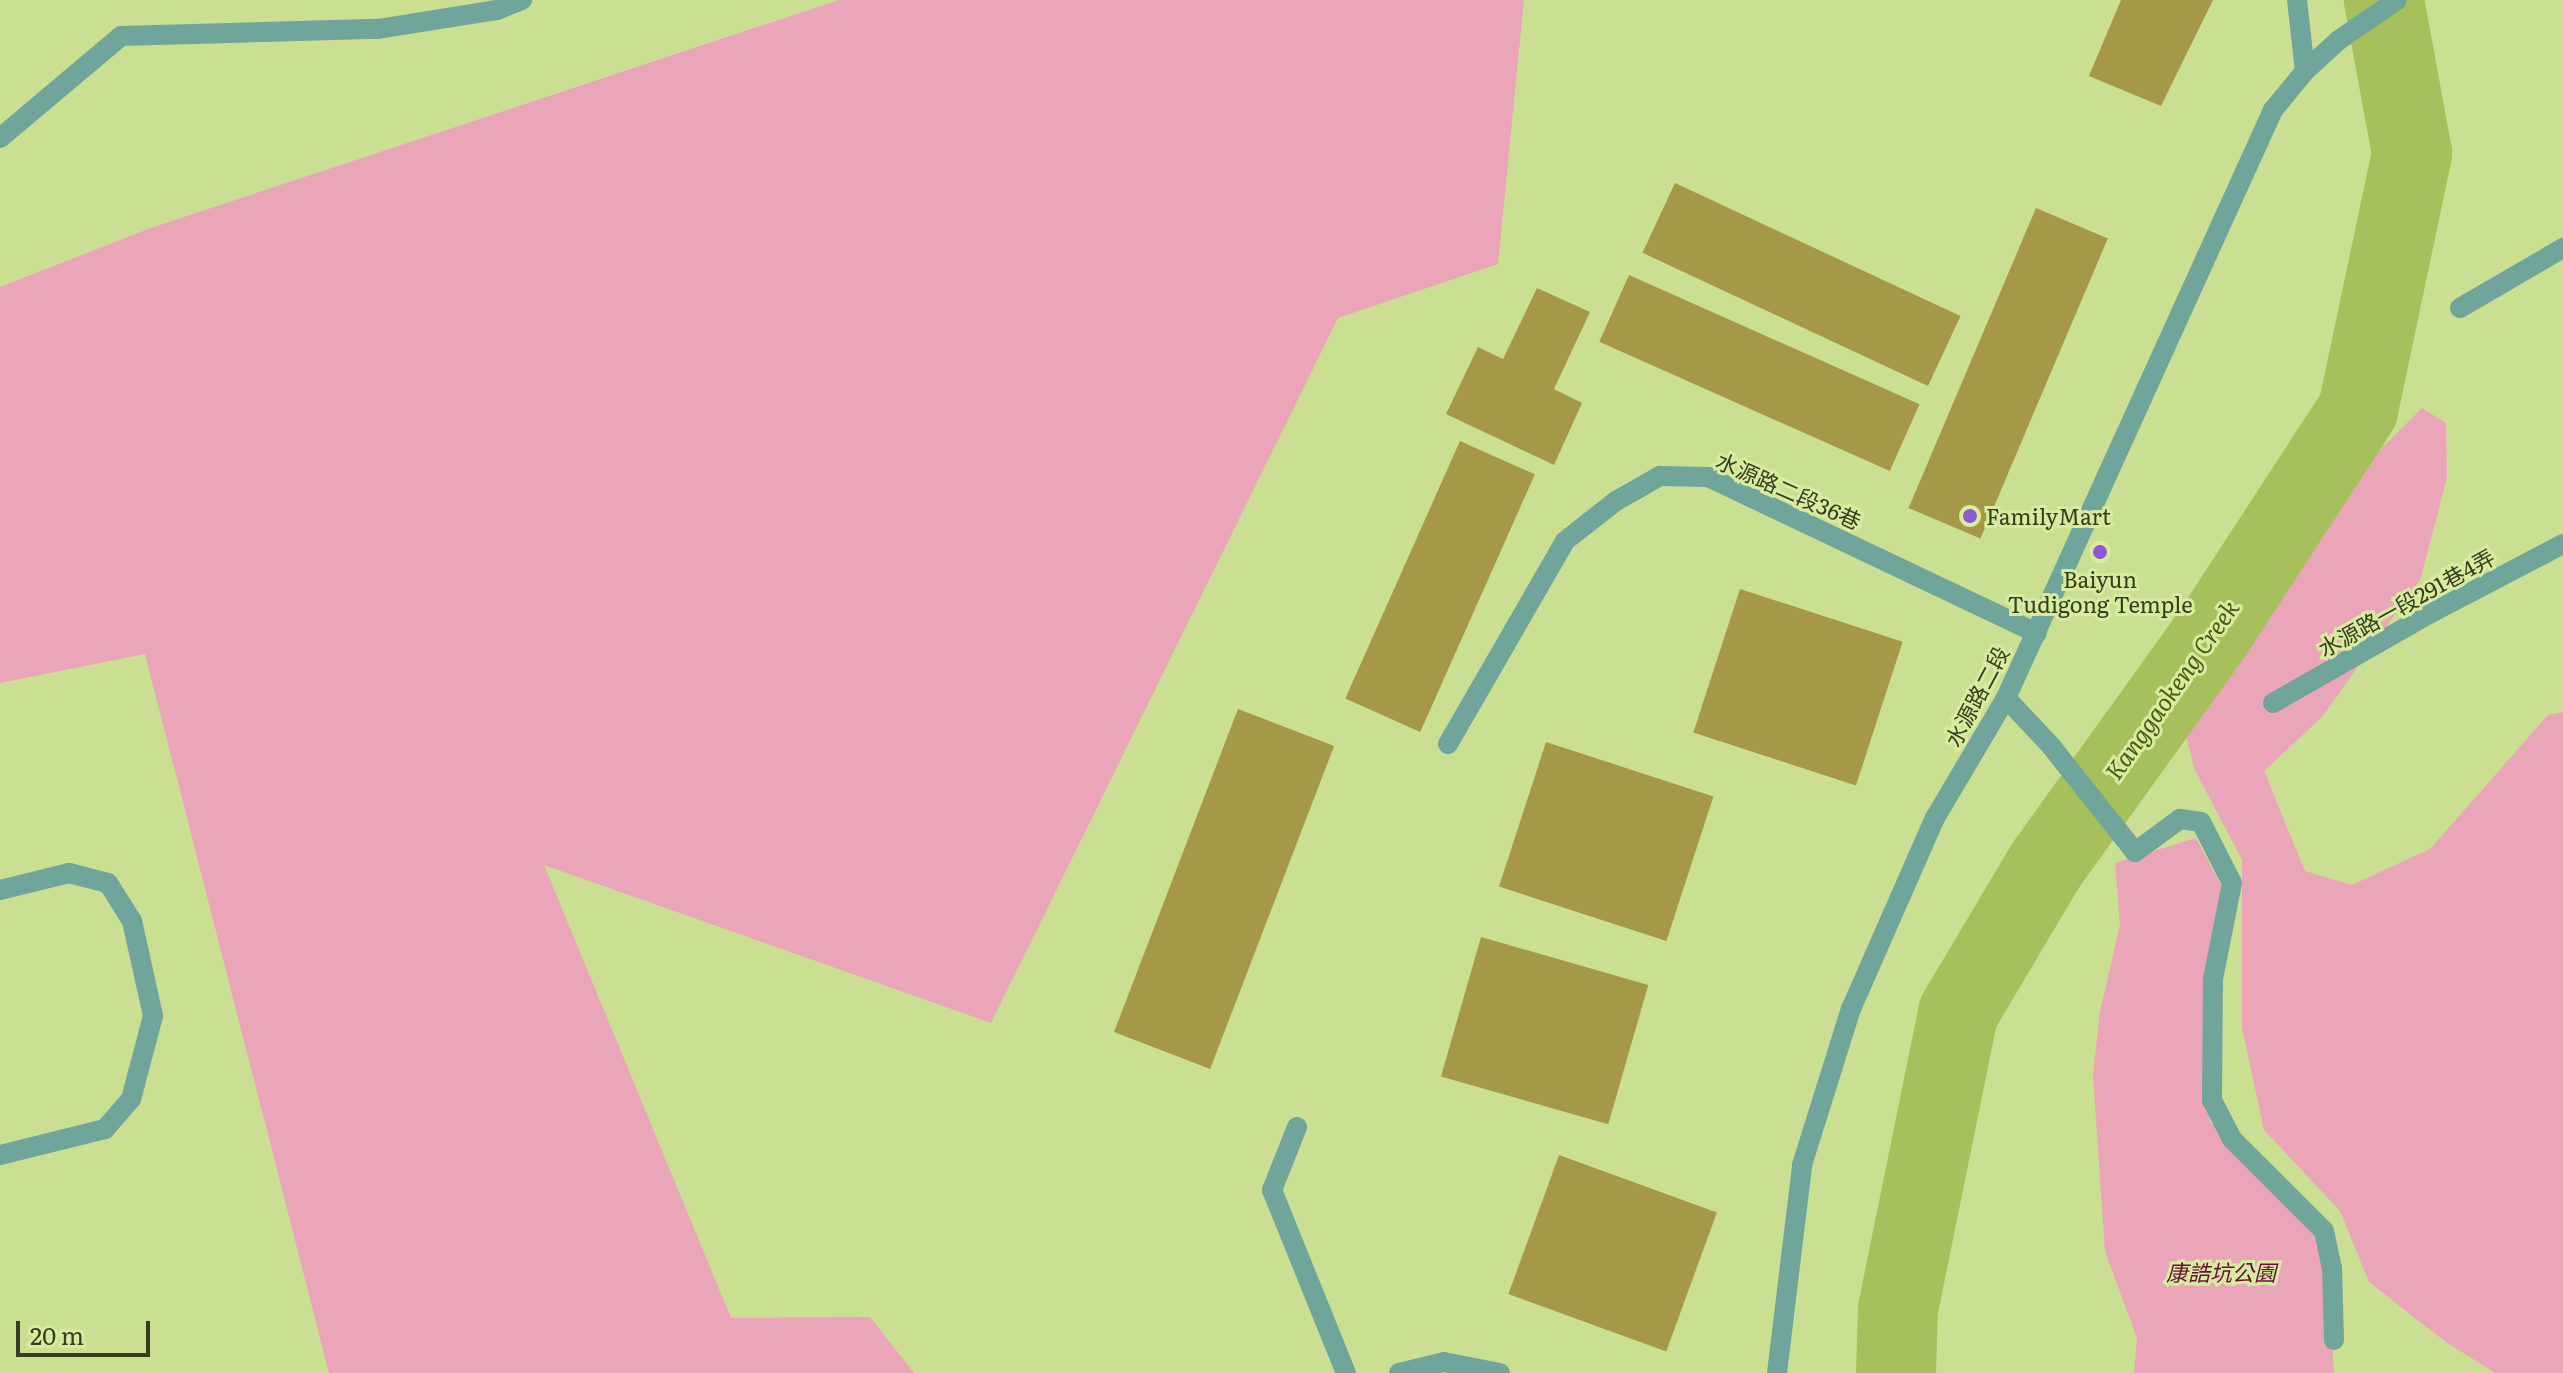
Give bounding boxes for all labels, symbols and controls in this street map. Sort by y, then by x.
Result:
street label: 水源路二段36巷 [1712,446,1866,534]
place label: FamilyMart [1986,503,2111,529]
marker: FamilyMart [1961,507,1979,525]
marker: Baiyun Tudigong Temple [2091,543,2109,561]
street label: 水源路一段291巷4弄 [2313,543,2499,661]
place label: Baiyun Tudigong Temple [2007,565,2193,616]
water label: Kanggaokeng Creek [2098,594,2244,784]
street label: 水源路二段 [1939,641,2013,751]
park label: 康誥坑公園 [2166,1259,2276,1285]
scale bar [20,1305,154,1355]
text: 20 m [30,1317,84,1352]

